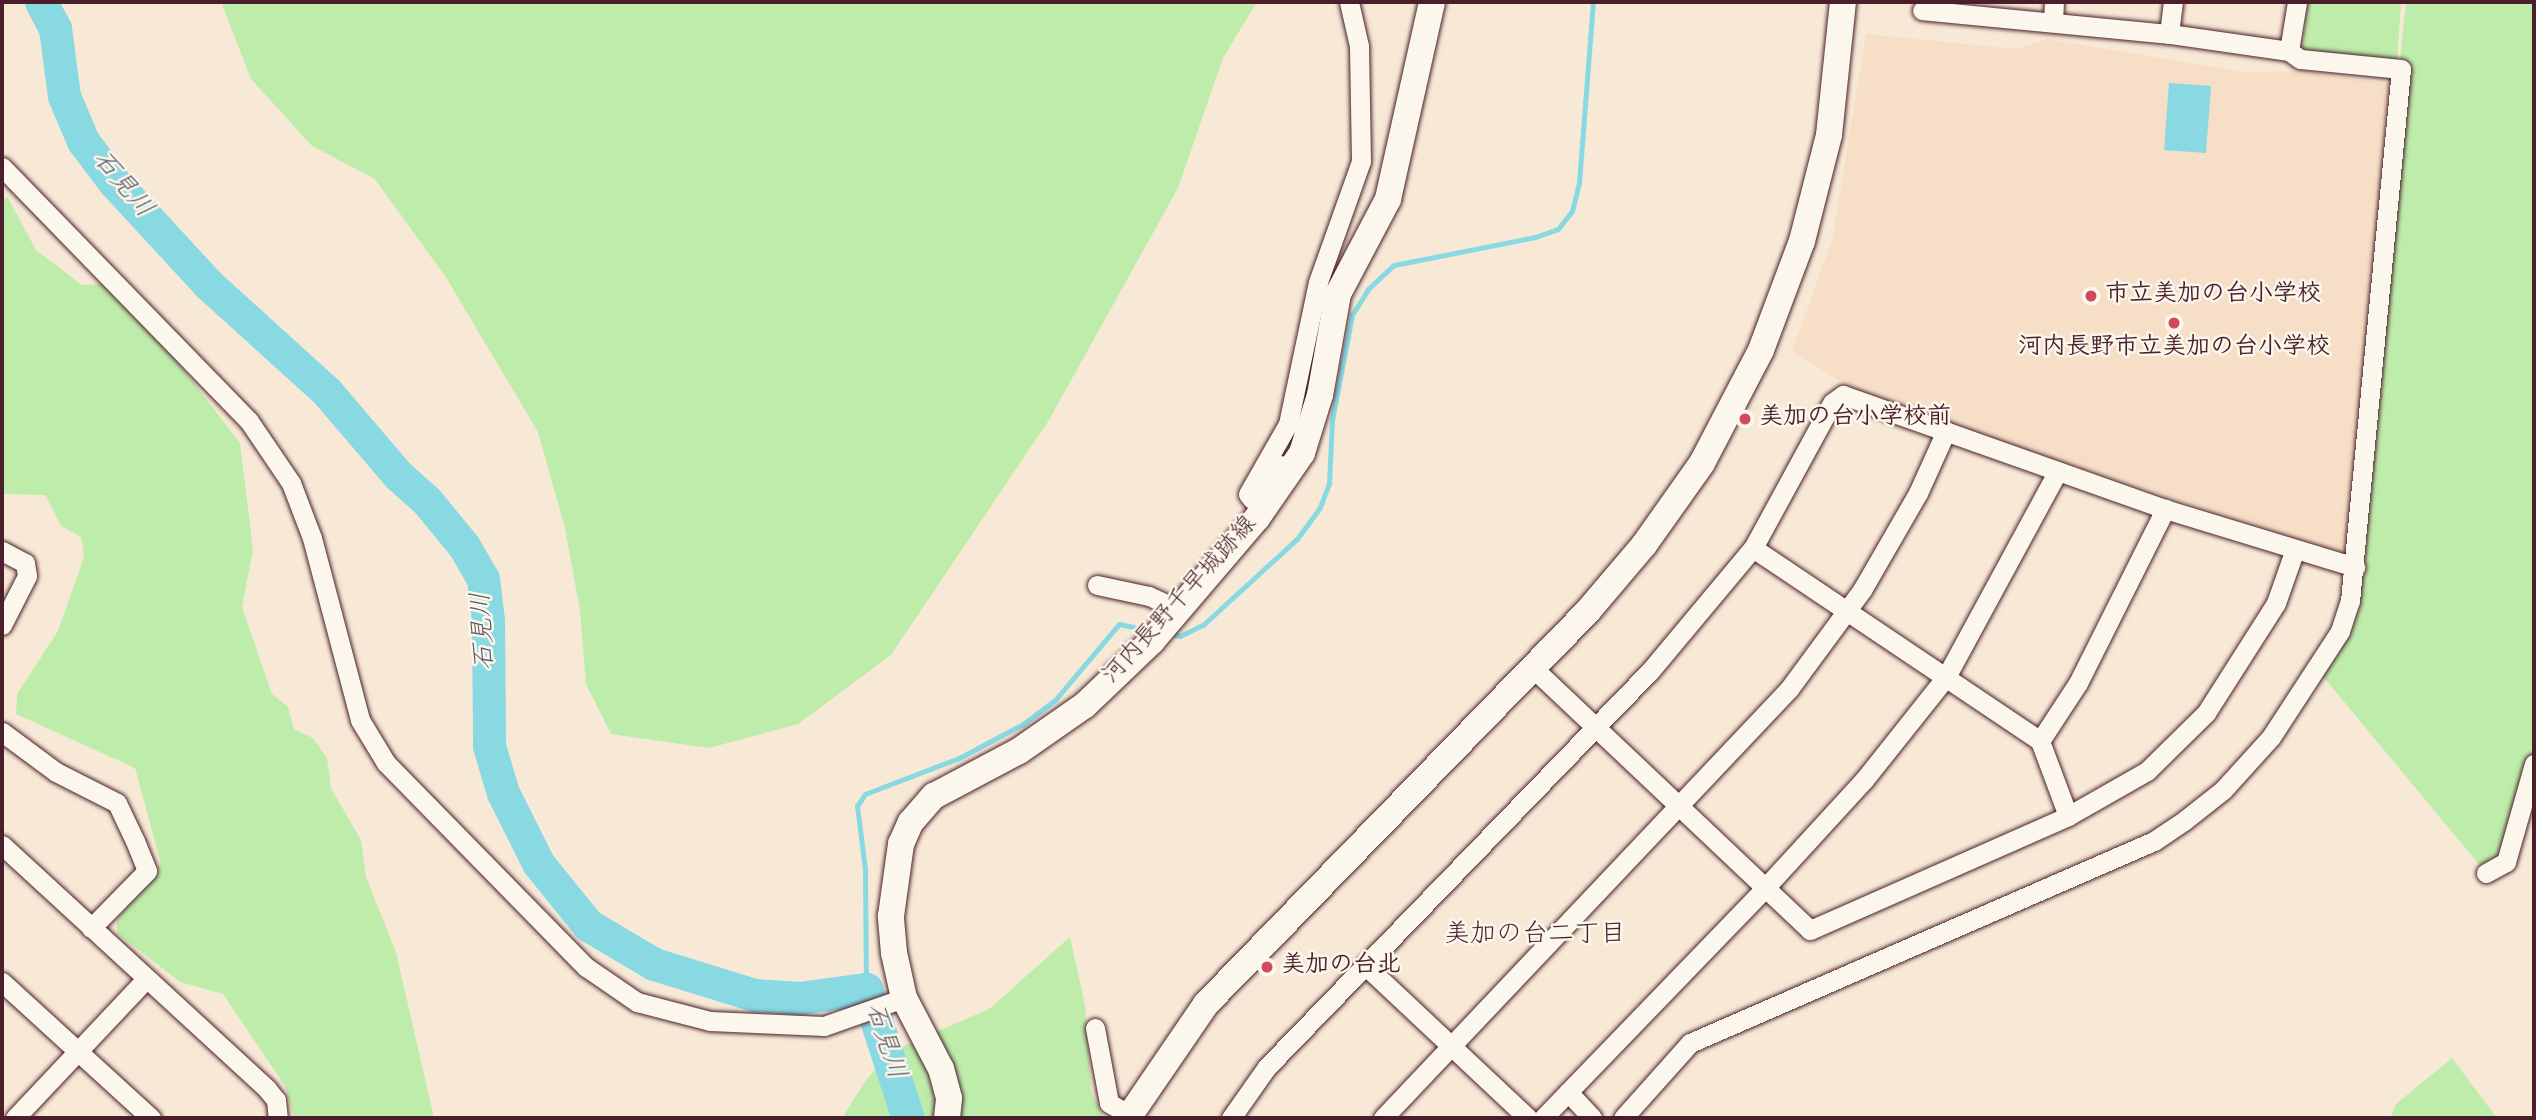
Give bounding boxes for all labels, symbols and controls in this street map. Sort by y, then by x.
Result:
water label: 石見川 [84,146,158,226]
place label: 市立美加の台小学校 [2105,282,2321,310]
marker: 市立美加の台小学校 [2083,288,2099,304]
marker: 河内長野市立美加の台小学校 [2166,315,2182,331]
place label: 河内長野市立美加の台小学校 [2018,335,2330,363]
place label: 美加の台小学校前 [1759,405,1951,433]
marker: 美加の台小学校前 [1737,411,1753,427]
street label: 河内長野千早城跡線 [1098,511,1264,691]
water label: 石見川 [468,591,504,671]
district label: 美加の台二丁目 [1444,921,1626,953]
place label: 美加の台北 [1281,953,1401,981]
marker: 美加の台北 [1259,959,1275,975]
water label: 石見川 [856,1000,910,1084]

